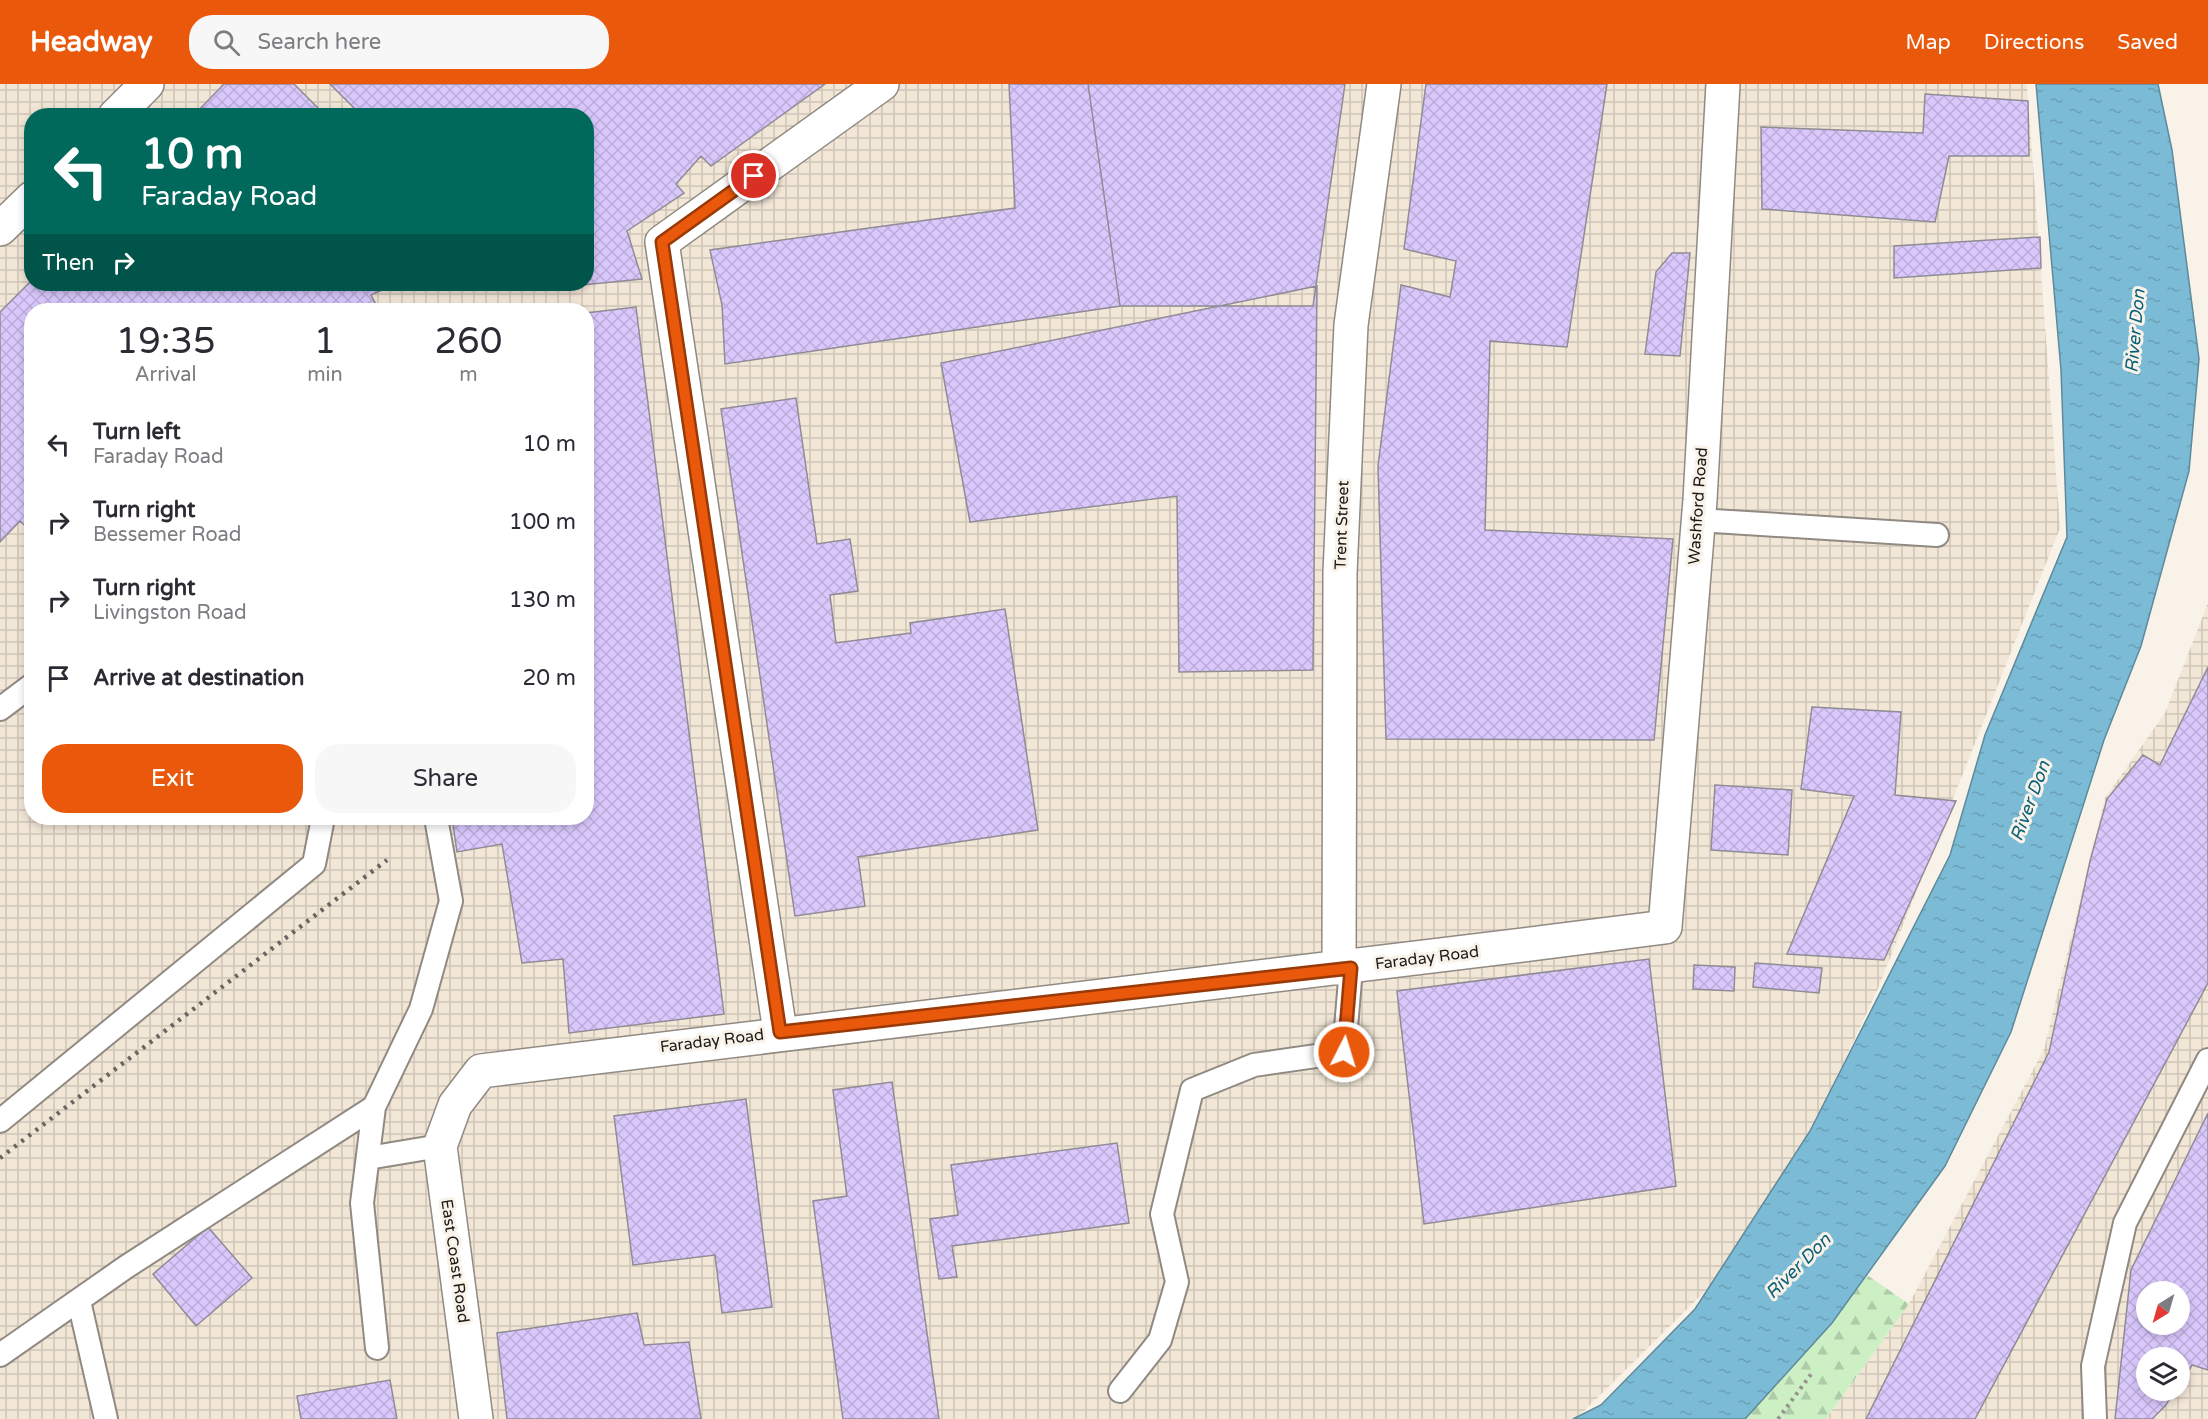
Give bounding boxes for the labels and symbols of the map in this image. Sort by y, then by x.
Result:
pin [728,150,779,201]
water label: River Don [2120,287,2150,374]
street label: Washford Road [1684,447,1712,565]
street label: Trent Street [1330,480,1354,570]
water label: River Don [2005,757,2055,844]
street label: Faraday Road [1374,942,1480,974]
position arrow [1312,1020,1376,1084]
street label: Faraday Road [659,1025,765,1057]
street label: East Coast Road [436,1198,474,1324]
water label: River Don [1761,1228,1836,1303]
north arrow [2136,1281,2190,1335]

